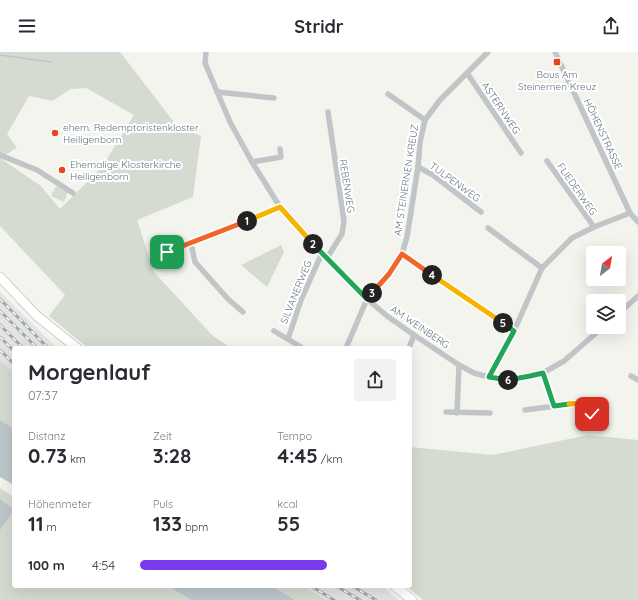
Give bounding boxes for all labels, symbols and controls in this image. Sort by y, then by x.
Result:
icon: menu [16,15,38,37]
text: Stridr [294,15,344,38]
icon: share [600,15,622,37]
marker: Bous Am Steinernen Kreuz [552,57,562,67]
place label: Bous Am Steinernen Kreuz [518,68,596,93]
street label: ASTERNWEG [479,79,523,137]
street label: HÖHENSTRASSE [581,96,625,172]
place label: ehem. Redemptoristenkloster Heiligenborn [63,121,199,146]
street label: AM STEINERNEN KREUZ [391,123,421,237]
marker: ehem. Redemptoristenkloster Heiligenborn [50,128,60,138]
place label: Ehemalige Klosterkirche Heiligenborn [70,158,182,183]
street label: REBENWEG [336,158,358,214]
street label: TULPENWEG [427,159,483,205]
street label: FLIEDERWEG [554,160,600,218]
marker: Ehemalige Klosterkirche Heiligenborn [57,165,67,175]
pin: 1 [237,211,257,231]
text: 1 [245,214,249,228]
pin: 2 [303,234,323,254]
pin [150,235,184,269]
text: 2 [310,237,316,251]
icon: arrive [156,241,178,263]
north arrow [586,246,626,286]
map controls [586,246,626,334]
street label: SILVANERWEG [277,258,315,326]
pin: 4 [422,265,442,285]
text: 4 [429,268,435,282]
pin: 3 [362,283,382,303]
text: 3 [369,286,375,300]
button: layers [586,294,626,334]
street label: AM WEINBERG [388,303,452,352]
pin: 5 [493,313,513,333]
text: 5 [500,316,506,330]
text: Morgenlauf [28,358,151,386]
button: share [354,359,396,401]
pin: 6 [498,370,518,390]
text: 6 [505,373,511,387]
text: 07:37 [28,387,58,403]
pin [575,397,609,431]
icon: check [581,403,603,425]
text: Distanz [28,429,65,443]
text: Zeit [153,429,172,443]
text: Tempo [277,429,312,443]
text: 0.73 [28,443,67,468]
text: 3:28 [153,443,191,468]
text: 4:45 [277,443,318,468]
text: km [67,452,86,466]
text: /km [318,452,343,466]
text: Höhenmeter [28,497,92,511]
text: Puls [153,497,173,511]
text: kcal [277,497,298,511]
text: 11 [28,511,44,536]
text: 133 [153,511,182,536]
text: 55 [277,511,300,536]
text: m [44,520,57,534]
text: bpm [182,520,208,534]
text: 100 m [28,557,65,573]
text: 4:54 [92,557,115,573]

